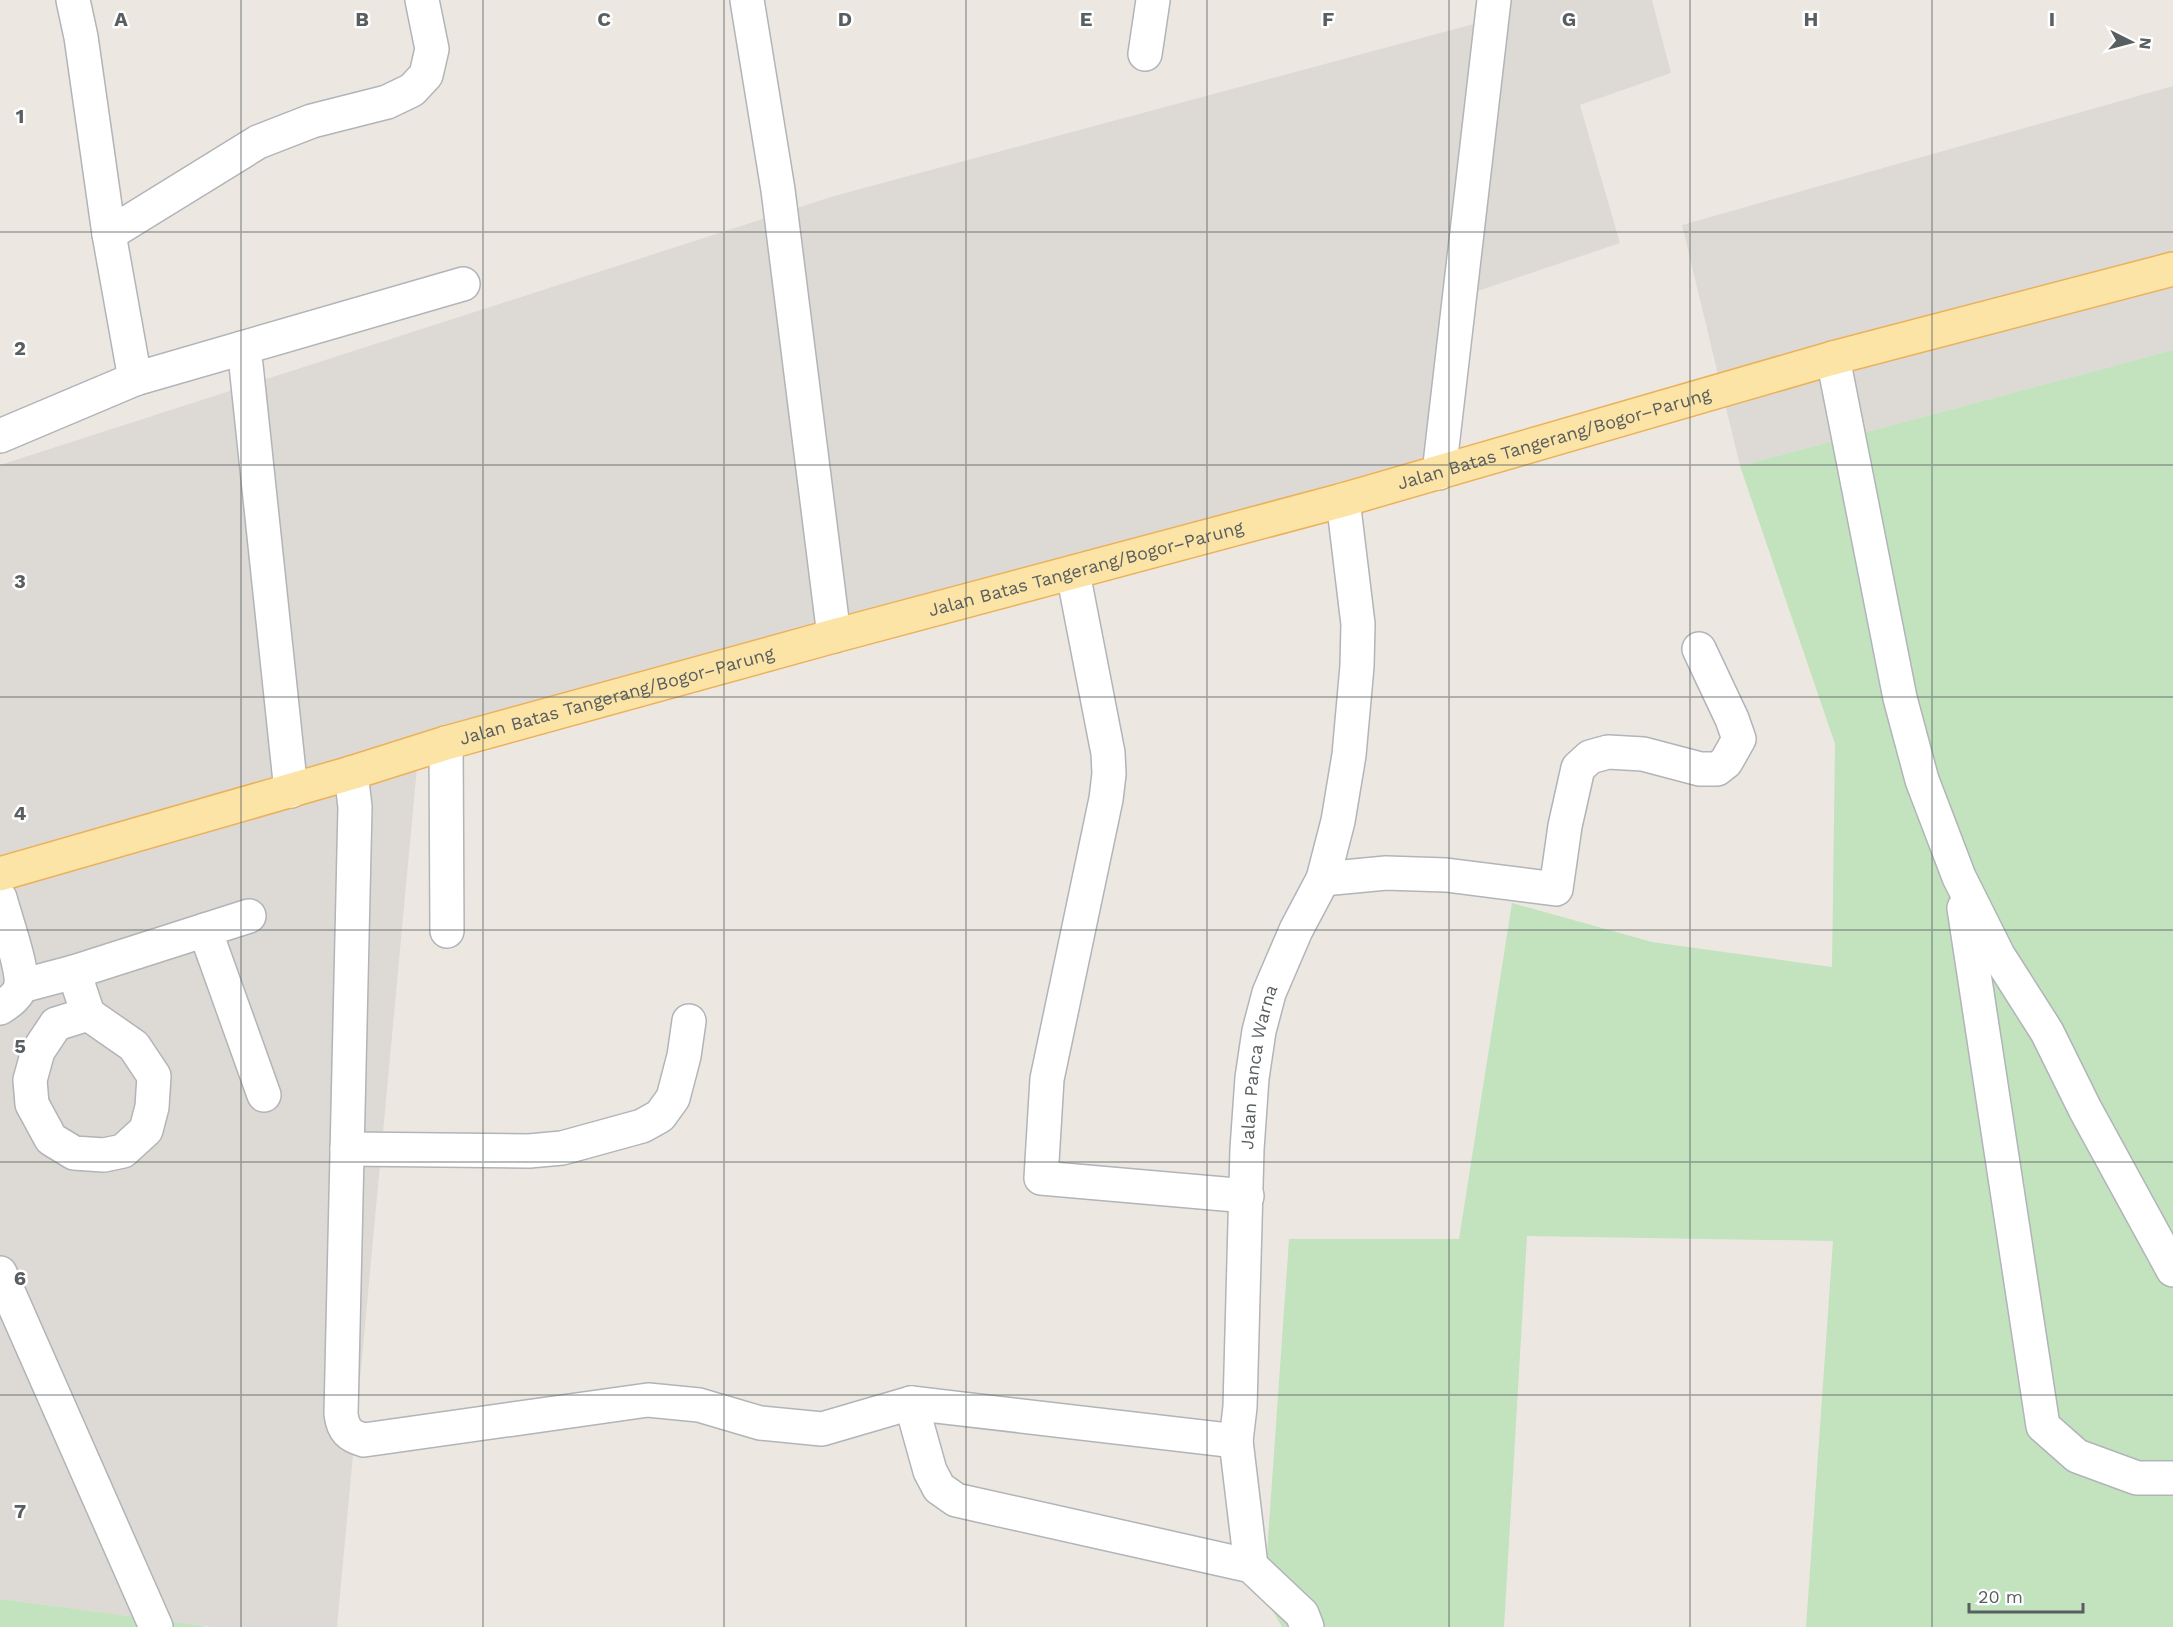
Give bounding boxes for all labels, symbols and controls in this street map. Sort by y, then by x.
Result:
text: A [114,7,128,31]
text: B [355,7,369,31]
text: C [597,7,611,31]
text: D [838,7,852,31]
text: E [1080,7,1092,31]
text: F [1322,7,1334,31]
text: G [1562,7,1576,31]
text: H [1804,7,1818,31]
text: I [2049,7,2055,31]
north arrow [2101,12,2161,72]
text: N [2135,37,2155,50]
text: 1 [16,104,24,128]
text: 2 [14,336,26,360]
street label: Jalan Batas Tangerang/Bogor–Parung [1395,383,1713,494]
street label: Jalan Batas Tangerang/Bogor–Parung [926,516,1246,620]
text: 3 [14,569,26,593]
street label: Jalan Batas Tangerang/Bogor–Parung [457,642,777,749]
text: 4 [14,801,27,825]
street label: Jalan Panca Warna [1236,981,1281,1150]
text: 5 [14,1034,26,1058]
text: 6 [14,1266,26,1290]
text: 7 [14,1499,26,1523]
scale bar [1969,1576,2083,1614]
text: 20 m [1978,1586,2023,1607]

